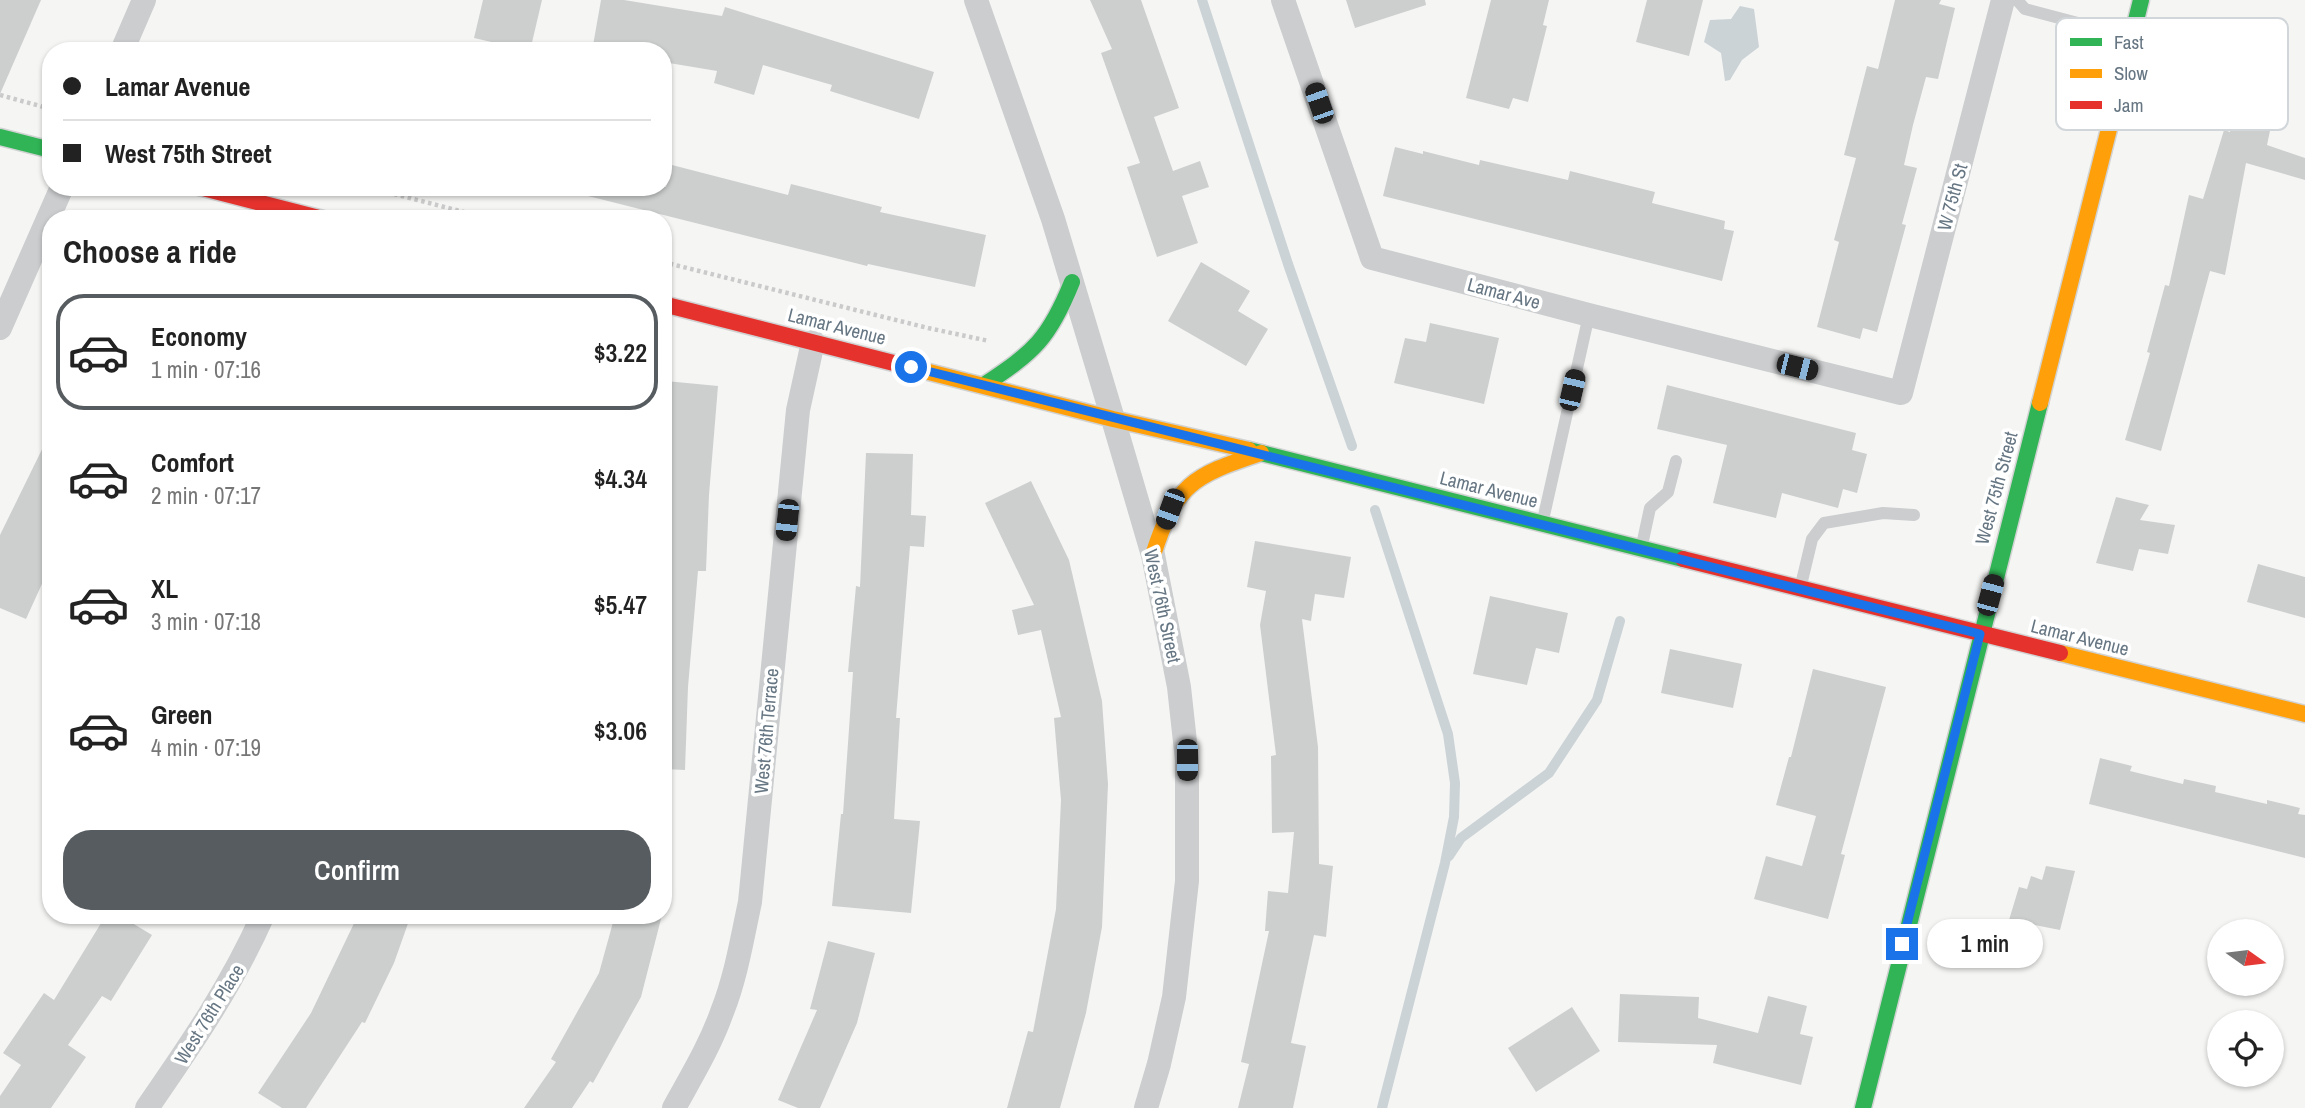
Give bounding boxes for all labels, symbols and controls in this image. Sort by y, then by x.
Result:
legend [2056,18,2288,130]
text: Fast [2114,29,2144,55]
text: Slow [2114,60,2149,86]
text: Lamar Avenue [105,69,250,104]
car [1303,80,1336,126]
text: Jam [2114,92,2143,118]
text: West 75th Street [105,136,272,171]
street label: W 75th St [1931,160,1974,233]
text: Choose a ride [63,230,237,273]
street label: Lamar Ave [1465,271,1543,315]
street label: Lamar Avenue [785,301,889,351]
text: Economy [151,319,247,354]
icon: car [67,321,130,384]
text: $3.22 [594,335,647,370]
route start [895,351,927,383]
car [1775,352,1820,382]
text: 1 min · 07:16 [151,354,261,385]
car [1558,367,1587,413]
street label: West 75th Street [1968,428,2024,547]
text: Comfort [151,445,234,480]
icon: car [67,447,130,510]
text: $4.34 [594,461,647,496]
street label: Lamar Avenue [1437,464,1541,514]
text: 2 min · 07:17 [151,480,261,511]
car [1153,486,1188,532]
car [775,498,800,542]
street label: West 76th Street [1138,547,1188,666]
text: XL [151,571,178,606]
car [1975,572,2006,618]
icon: car [67,573,130,636]
text: $5.47 [594,587,647,622]
text: 3 min · 07:18 [151,606,261,637]
street label: Lamar Avenue [2028,612,2132,662]
street label: West 76th Terrace [748,667,784,795]
text: Green [151,697,213,732]
icon: car [67,699,130,762]
text: $3.06 [594,713,647,748]
text: 4 min · 07:19 [151,732,261,763]
car [1177,739,1198,781]
button: Confirm [63,830,651,910]
north arrow [2207,919,2284,996]
map controls [2207,919,2284,1087]
callout: 1 min [1926,920,2042,968]
route end [1886,928,1918,960]
text: 1 min [1961,928,2009,959]
street label: West 76th Place [168,959,250,1069]
button: locate [2207,1010,2284,1087]

